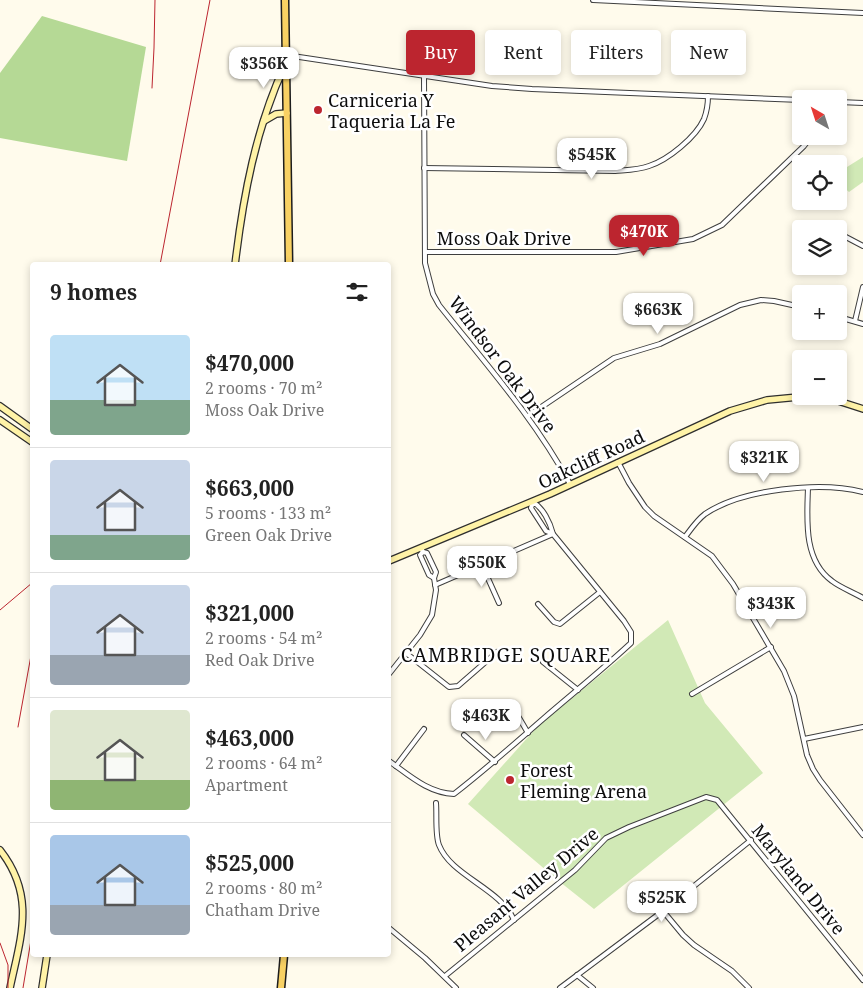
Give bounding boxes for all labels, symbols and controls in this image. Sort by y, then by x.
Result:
chip: Buy [406,30,475,75]
chip: Rent [485,30,561,75]
chip: Filters [571,30,661,75]
chip: New [671,30,746,75]
pin: $356K [229,46,299,89]
text: $356K [240,52,288,74]
place label: Carniceria Y Taqueria La Fe [328,88,455,133]
north arrow [792,90,848,145]
map controls [792,90,847,405]
marker: Carniceria Y Taqueria La Fe [312,104,324,116]
pin: $545K [557,138,627,180]
text: $545K [568,143,616,165]
button: locate [792,155,847,210]
pin: $470K [609,214,679,257]
text: $470K [620,220,668,242]
button: layers [792,220,847,275]
street label: Moss Oak Drive [437,226,571,250]
text: 9 homes [50,278,137,306]
icon: filters [343,278,371,306]
button: + [792,285,847,340]
street label: Windsor Oak Drive [444,291,562,437]
pin: $663K [623,292,693,335]
text: $663K [634,298,682,320]
text: $470,000 [205,349,294,377]
button: − [792,350,847,405]
icon: home [90,355,150,415]
text: 2 rooms · 70 m² [205,377,322,399]
text: Moss Oak Drive [205,399,324,421]
street label: Oakcliff Road [534,424,648,494]
pin: $321K [729,440,799,483]
text: $321K [740,446,788,468]
text: $663,000 [205,474,294,502]
icon: home [90,480,150,540]
text: 5 rooms · 133 m² [205,502,331,524]
text: Green Oak Drive [205,524,332,546]
pin: $550K [447,546,517,588]
text: $550K [458,551,506,573]
pin: $343K [736,586,806,629]
text: $343K [747,592,795,614]
text: $321,000 [205,599,294,627]
icon: home [90,605,150,665]
text: 2 rooms · 54 m² [205,627,322,649]
district label: CAMBRIDGE SQUARE [401,642,611,668]
text: Red Oak Drive [205,649,315,671]
pin: $463K [451,698,521,741]
text: $463K [462,704,510,726]
text: $463,000 [205,724,294,752]
icon: home [90,730,150,790]
text: 2 rooms · 64 m² [205,752,322,774]
place label: Forest Fleming Arena [520,758,647,803]
text: Apartment [205,774,288,796]
marker: Forest Fleming Arena [504,774,516,786]
street label: Maryland Drive [747,819,851,939]
street label: Pleasant Valley Drive [449,822,603,956]
text: $525,000 [205,849,294,877]
icon: home [90,855,150,915]
text: 2 rooms · 80 m² [205,877,322,899]
pin: $525K [627,880,697,923]
text: $525K [638,886,686,908]
text: Chatham Drive [205,899,320,921]

